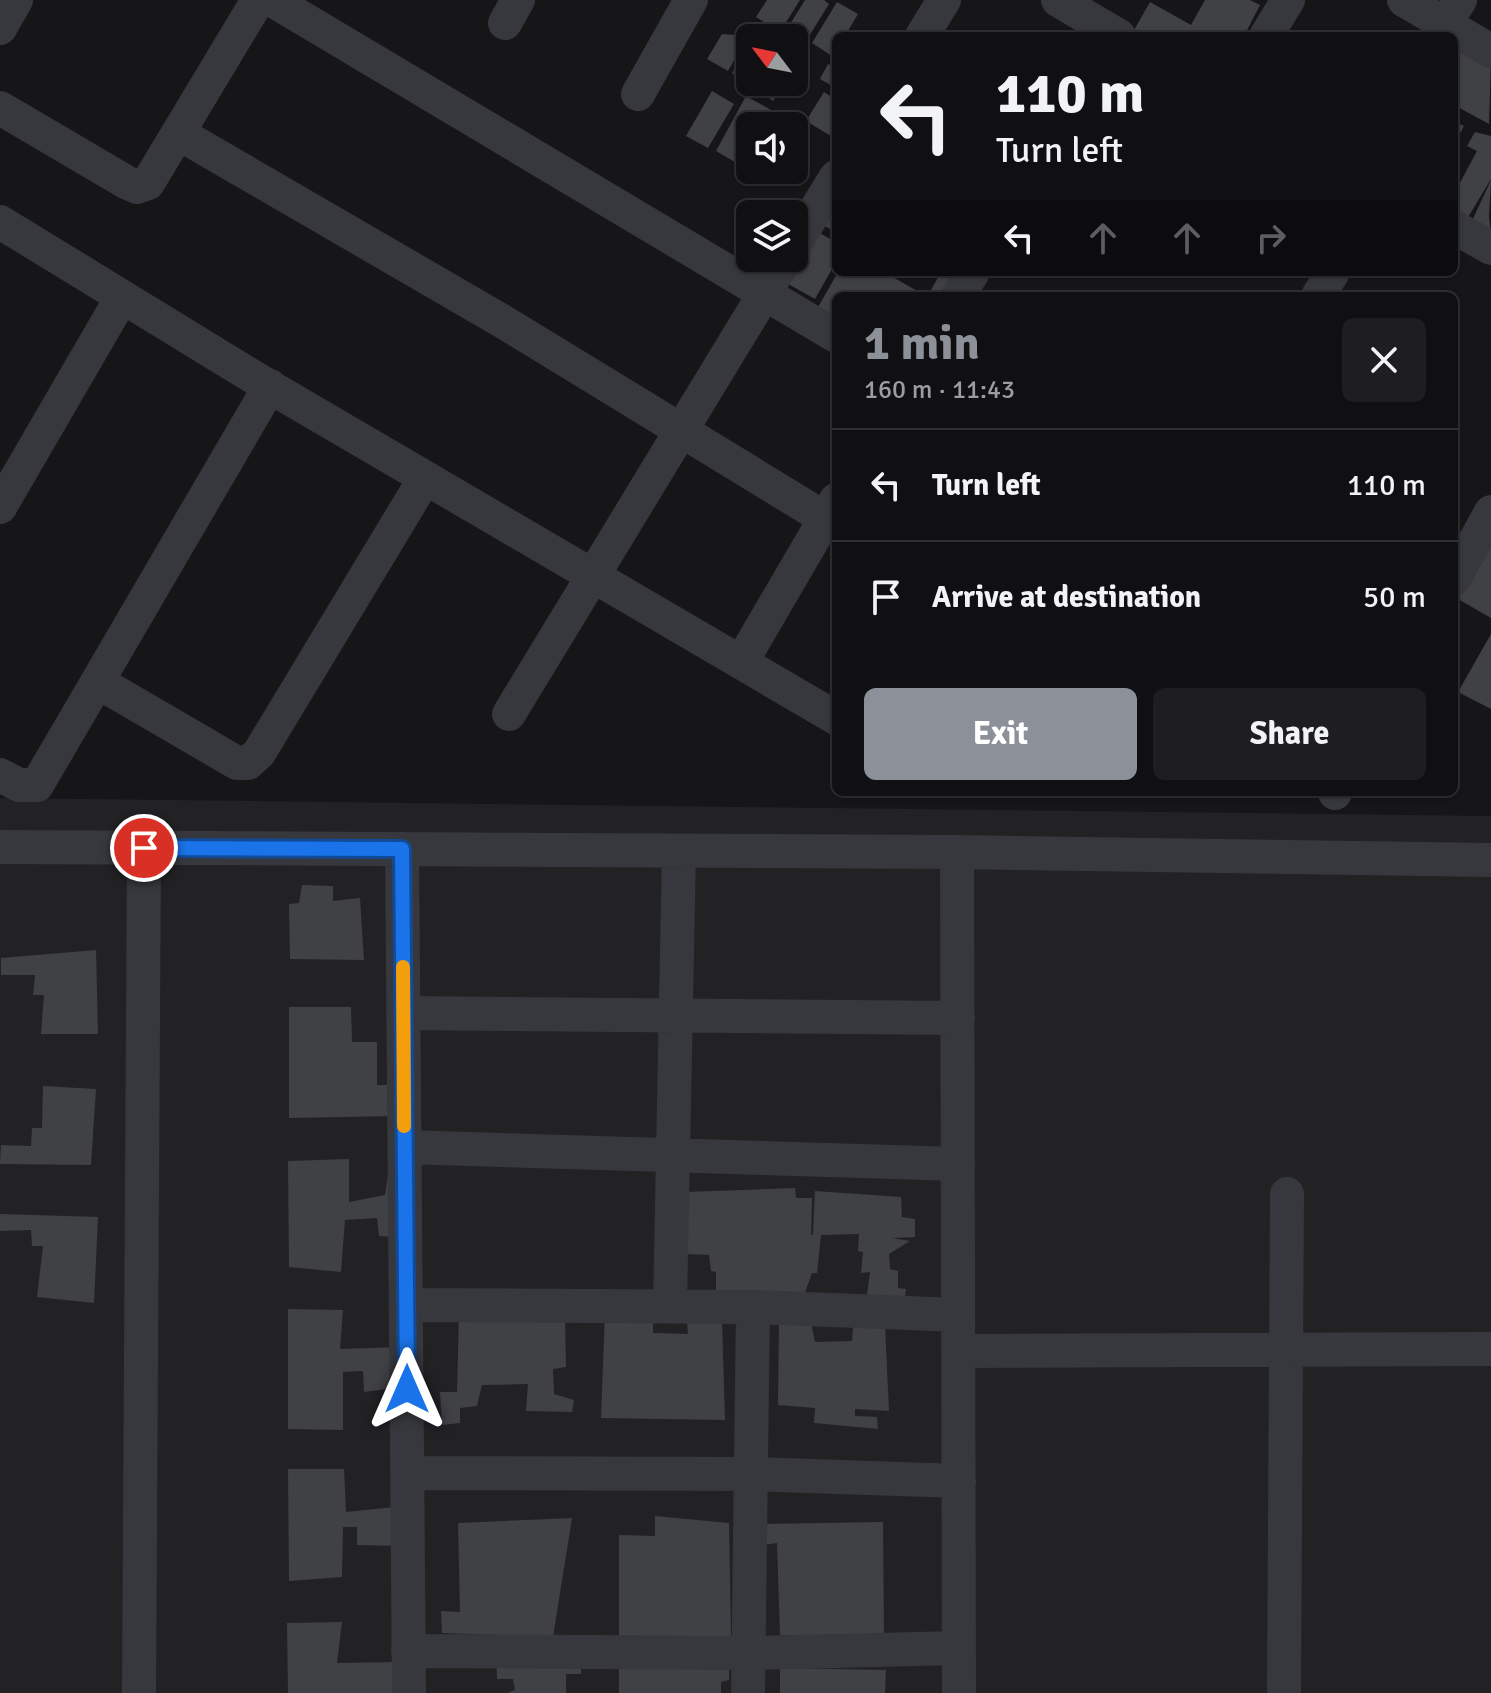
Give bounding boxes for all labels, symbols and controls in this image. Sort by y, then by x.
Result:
north arrow [736,24,808,96]
map controls [736,24,808,272]
text: 110 m [996,59,1144,128]
icon: left [864,64,968,168]
button: sound [736,112,808,184]
text: Turn left [996,128,1123,173]
button: layers [736,200,808,272]
icon: left [997,216,1041,260]
icon: ahead [1081,216,1125,260]
icon: ahead [1165,216,1209,260]
icon: right [1249,216,1293,260]
text: 1 min [864,314,980,373]
button: close [1342,318,1426,402]
text: 160 m · 11:43 [864,374,1015,406]
icon: left [864,463,908,507]
text: Turn left [932,467,1041,504]
text: 110 m [1347,467,1426,504]
icon: arrive [864,575,908,619]
text: Arrive at destination [932,579,1201,616]
text: 50 m [1363,579,1426,616]
button: Exit [864,688,1137,780]
button: Share [1153,688,1426,780]
pin [110,814,178,882]
icon: arrive [122,826,166,870]
position arrow [365,1347,449,1431]

